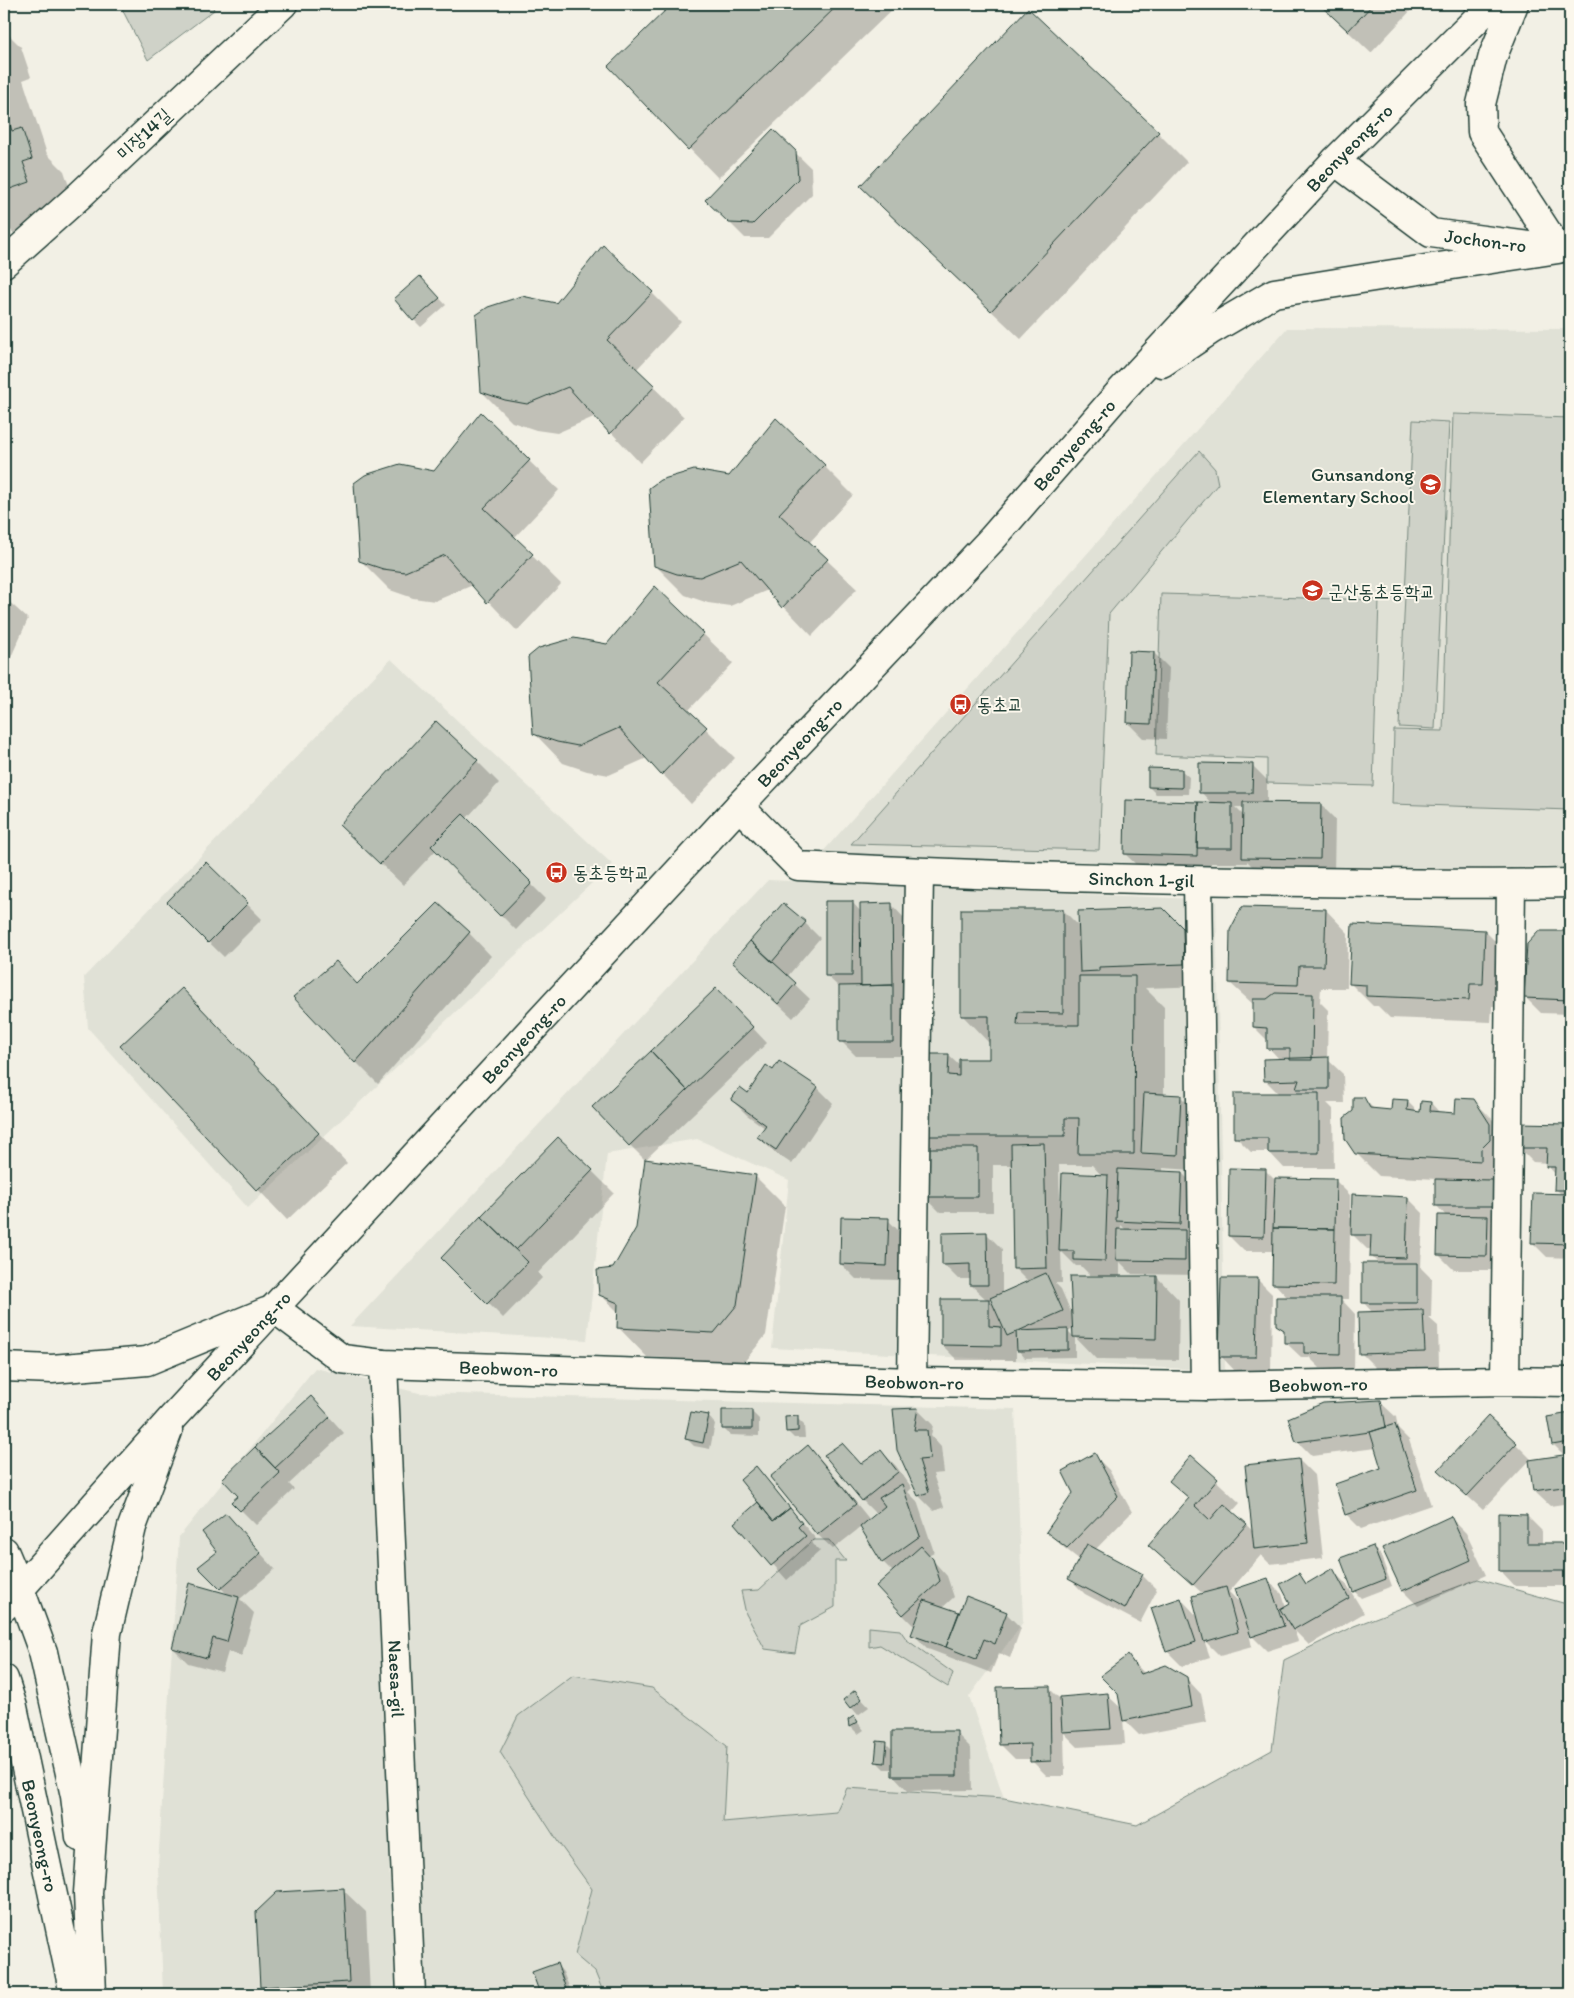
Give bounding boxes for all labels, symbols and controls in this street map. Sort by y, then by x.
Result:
street label: Beonyeong-ro [1301,99,1397,196]
street label: 미장14길 [112,103,176,165]
street label: Jochon-ro [1443,223,1528,257]
street label: Beonyeong-ro [1028,394,1120,495]
place label: Gunsandong Elementary School [1262,463,1415,508]
school or university icon: Gunsandong Elementary School [1418,473,1442,497]
school or university icon: 군산동초등학교 [1300,579,1324,603]
place label: 군산동초등학교 [1328,580,1435,603]
bus stop icon: 동초교 [949,692,973,716]
street label: Beonyeong-ro [752,693,847,792]
place label: 동초교 [977,693,1023,716]
bus stop icon: 동초등학교 [545,860,569,884]
place label: 동초등학교 [573,861,649,884]
street label: Sinchon 1-gil [1088,866,1195,892]
street label: Beonyeong-ro [476,989,571,1089]
street label: Beonyeong-ro [201,1286,296,1386]
street label: Beobwon-ro [459,1355,559,1381]
street label: Beobwon-ro [864,1369,964,1394]
street label: Beobwon-ro [1269,1372,1368,1396]
street label: Naesa-gil [384,1639,410,1719]
street label: Beonyeong-ro [17,1777,64,1894]

